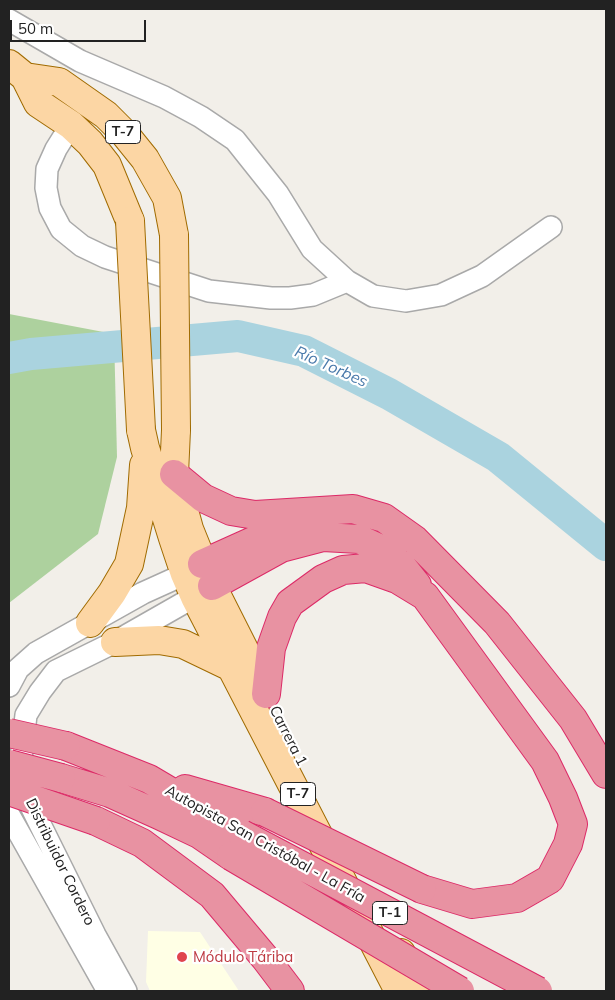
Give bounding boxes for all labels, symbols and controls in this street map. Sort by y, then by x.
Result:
scale bar [12,10,149,42]
text: 50 m [18,19,53,38]
road number: T-7 [106,120,140,144]
water label: Río Torbes [292,342,370,392]
street label: Carrera 1 [265,703,311,769]
street label: Autopista San Cristóbal - La Fría [162,781,368,907]
road number: T-7 [280,782,316,806]
street label: Distribuidor Cordero [21,795,99,929]
road number: T-1 [372,901,408,924]
place label: Módulo Táriba [193,948,293,966]
marker: Módulo Táriba [175,950,189,964]

